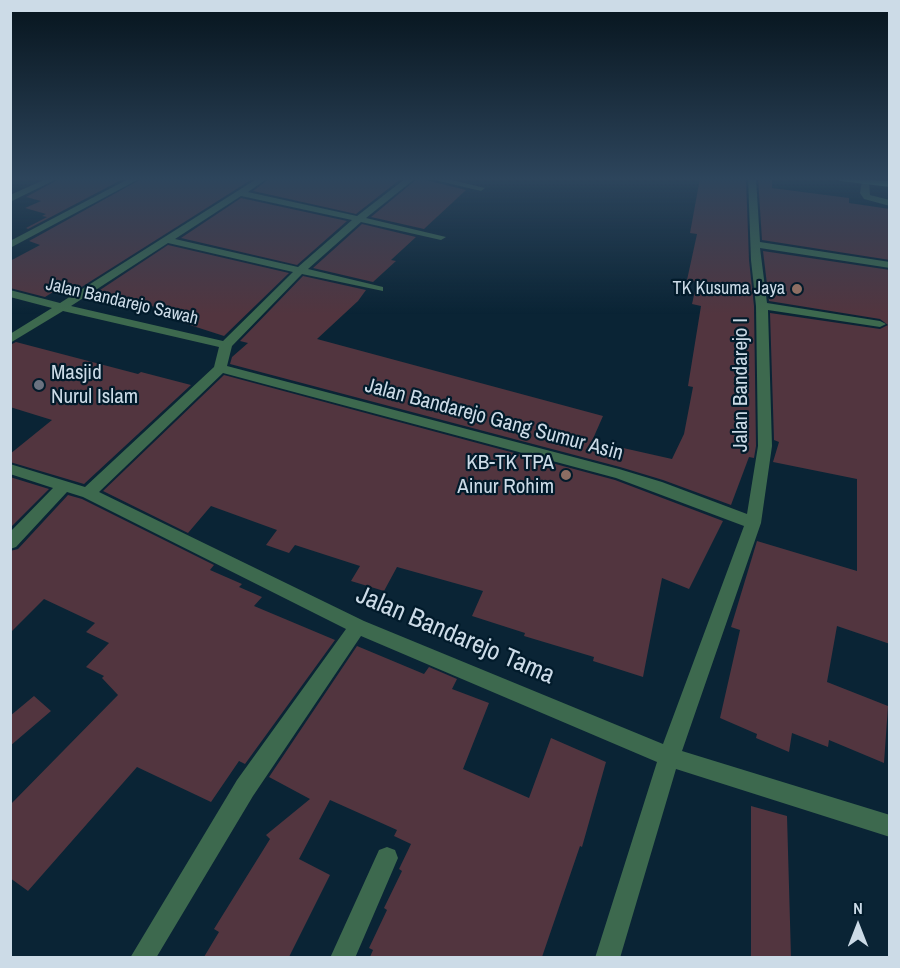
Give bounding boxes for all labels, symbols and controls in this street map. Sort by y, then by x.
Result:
street label: Jalan Bandarejo Sawah [44,274,200,330]
place label: TK Kusuma Jaya [673,278,785,300]
marker: TK Kusuma Jaya [790,282,804,296]
street label: Jalan Bandarejo I [728,318,754,452]
place label: Masjid Nurul Islam [51,360,138,410]
street label: Jalan Bandarejo Gang Sumur Asin [362,373,626,467]
marker: Masjid Nurul Islam [32,378,46,392]
place label: KB-TK TPA Ainur Rohim [457,450,554,500]
marker: KB-TK TPA Ainur Rohim [559,468,573,482]
street label: Jalan Bandarejo Tama [351,580,559,692]
north arrow [828,896,888,956]
text: N [853,897,863,919]

